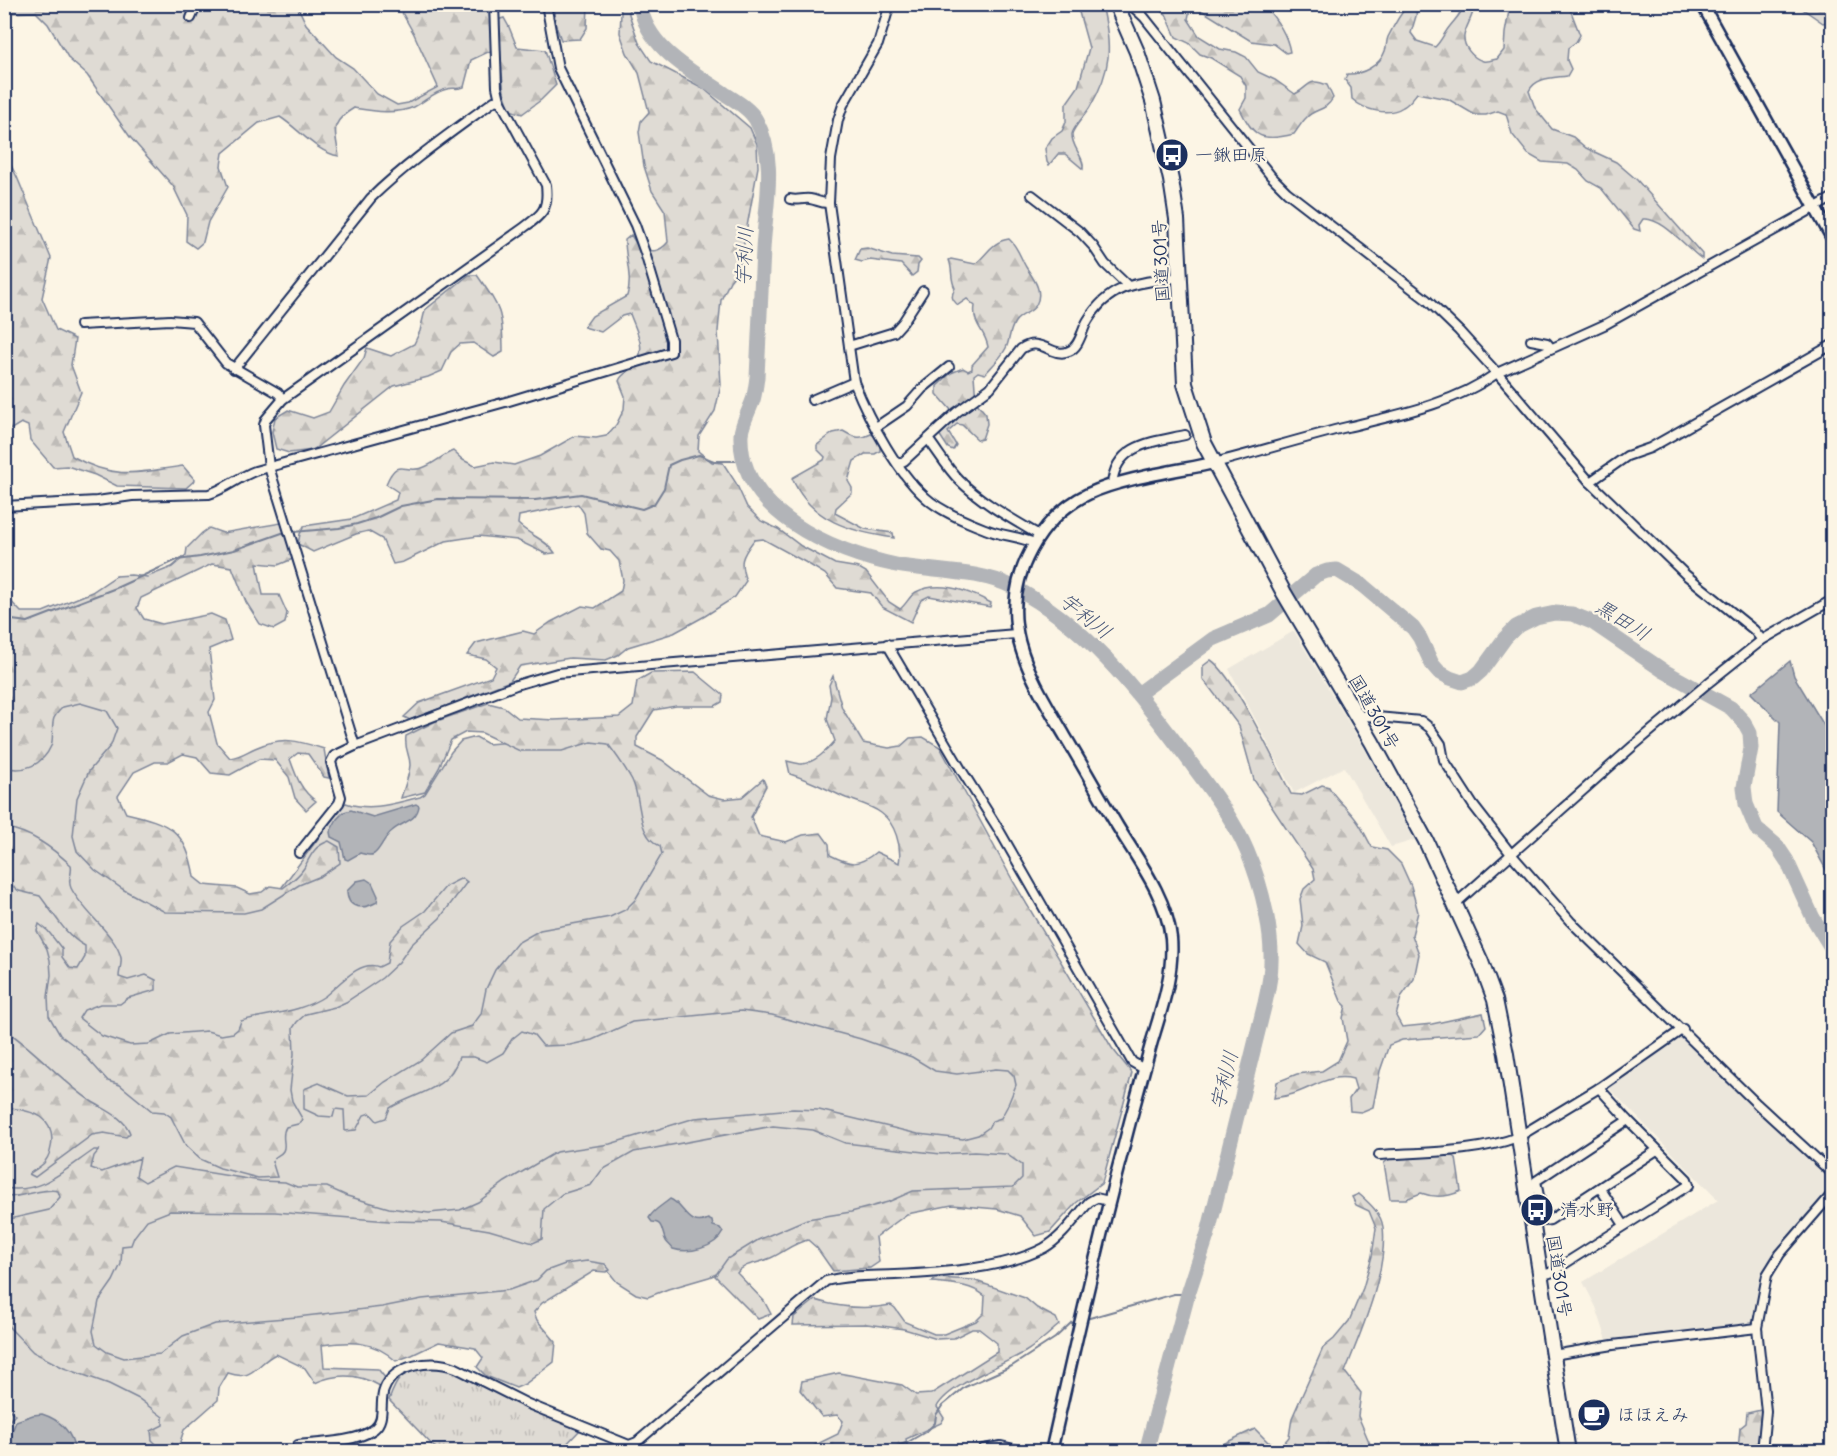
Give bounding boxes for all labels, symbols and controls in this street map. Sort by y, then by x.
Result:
bus stop icon: 一鍬田原 [1154,137,1190,173]
place label: 一鍬田原 [1195,143,1267,166]
street label: 国道301号 [1147,219,1174,303]
water label: 宇利川 [729,225,758,287]
water label: 宇利川 [1055,587,1117,644]
water label: 黒田川 [1591,593,1655,646]
street label: 国道301号 [1344,670,1405,754]
water label: 宇利川 [1204,1048,1243,1112]
bus stop icon: 清水野 [1519,1192,1555,1228]
place label: 清水野 [1560,1198,1614,1221]
street label: 国道301号 [1542,1233,1577,1319]
cafe icon: ほほえみ [1576,1397,1612,1433]
place label: ほほえみ [1617,1403,1689,1426]

